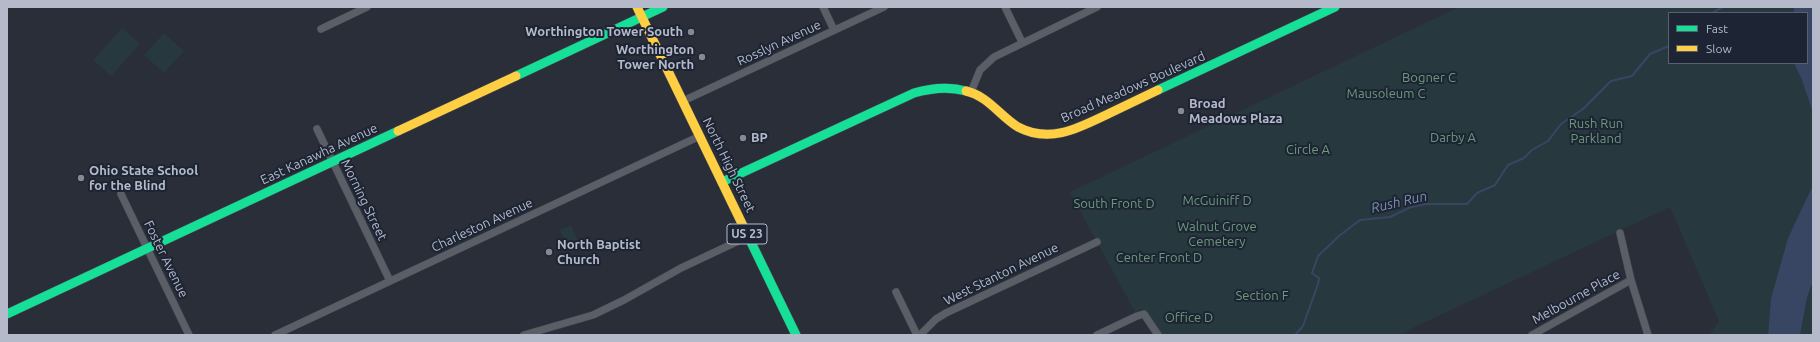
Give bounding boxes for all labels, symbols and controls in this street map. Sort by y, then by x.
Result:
legend [1668,12,1808,64]
street label: Rosslyn Avenue [735,17,823,69]
text: Fast [1706,22,1728,35]
place label: Worthington Tower South [525,24,683,40]
marker: Worthington Tower South [686,27,696,37]
place label: Worthington Tower North [616,42,694,73]
text: Slow [1706,42,1732,55]
street label: Broad Meadows Boulevard [1058,48,1208,126]
marker: Worthington Tower North [697,52,707,62]
park label: Bogner C [1402,70,1456,86]
park label: Mausoleum C [1347,86,1425,102]
place label: Broad Meadows Plaza [1189,96,1283,127]
marker: Broad Meadows Plaza [1176,106,1186,116]
street label: North High Street [699,115,759,215]
park label: Rush Run Parkland [1569,116,1623,147]
street label: East Kanawha Avenue [258,120,380,188]
place label: BP [751,130,768,146]
park label: Darby A [1430,130,1476,146]
marker: BP [738,133,748,143]
park label: Circle A [1286,142,1330,158]
street label: Morning Street [338,157,390,243]
place label: Ohio State School for the Blind [89,163,198,194]
marker: Ohio State School for the Blind [76,173,86,183]
water label: Rush Run [1369,187,1429,217]
park label: McGuiniff D [1182,193,1252,209]
street label: Charleston Avenue [429,195,535,255]
park label: South Front D [1073,196,1155,212]
street label: Foster Avenue [141,218,191,300]
park label: Walnut Grove Cemetery [1177,219,1257,250]
road number: US 23 [727,224,767,244]
place label: North Baptist Church [557,237,641,268]
street label: West Stanton Avenue [941,239,1061,309]
marker: North Baptist Church [544,247,554,257]
park label: Center Front D [1116,250,1202,266]
street label: Melbourne Place [1529,266,1623,328]
park label: Section F [1235,288,1289,304]
park label: Office D [1165,310,1213,326]

